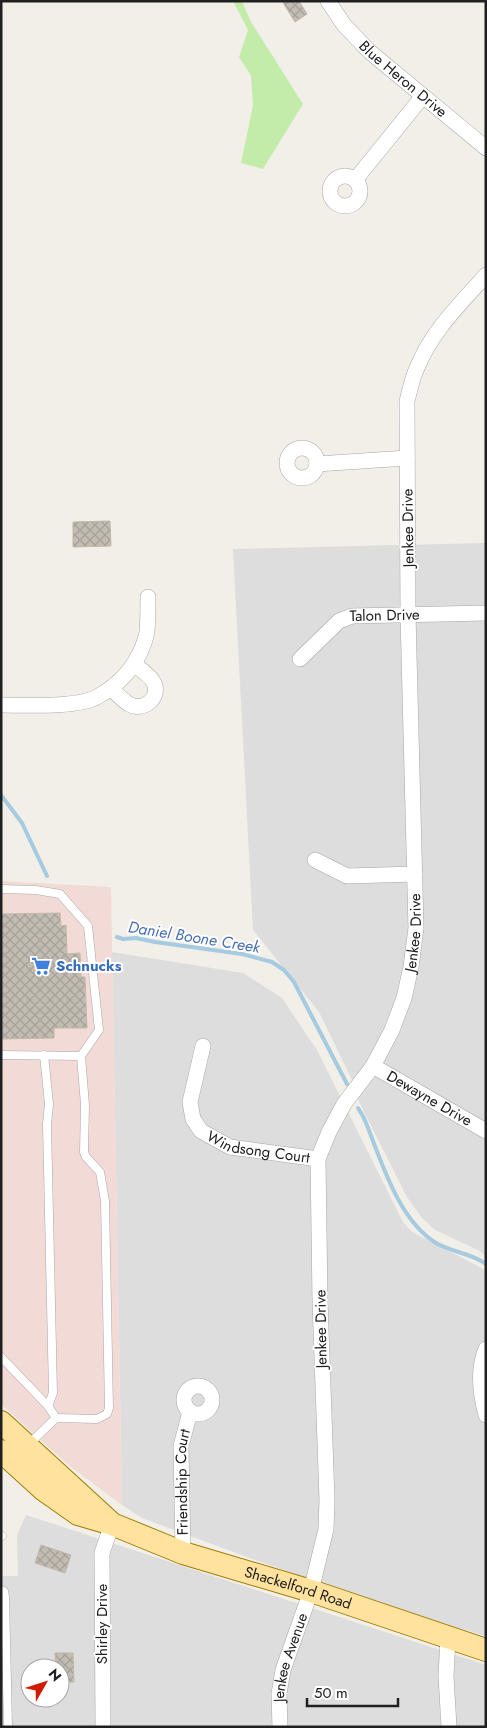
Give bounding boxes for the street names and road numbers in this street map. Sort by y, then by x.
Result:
street label: Blue Heron Drive [354,36,452,123]
street label: Jenkee Drive [396,488,420,570]
street label: Talon Drive [349,603,420,627]
street label: Jenkee Drive [399,893,427,976]
street label: Dewayne Drive [383,1065,476,1132]
street label: Windsong Court [203,1125,312,1169]
street label: Jenkee Drive [309,1289,333,1371]
street label: Friendship Court [170,1426,196,1535]
street label: Shackelford Road [242,1561,355,1615]
street label: Shirley Drive [91,1583,113,1664]
street label: Jenkee Avenue [268,1610,313,1705]

